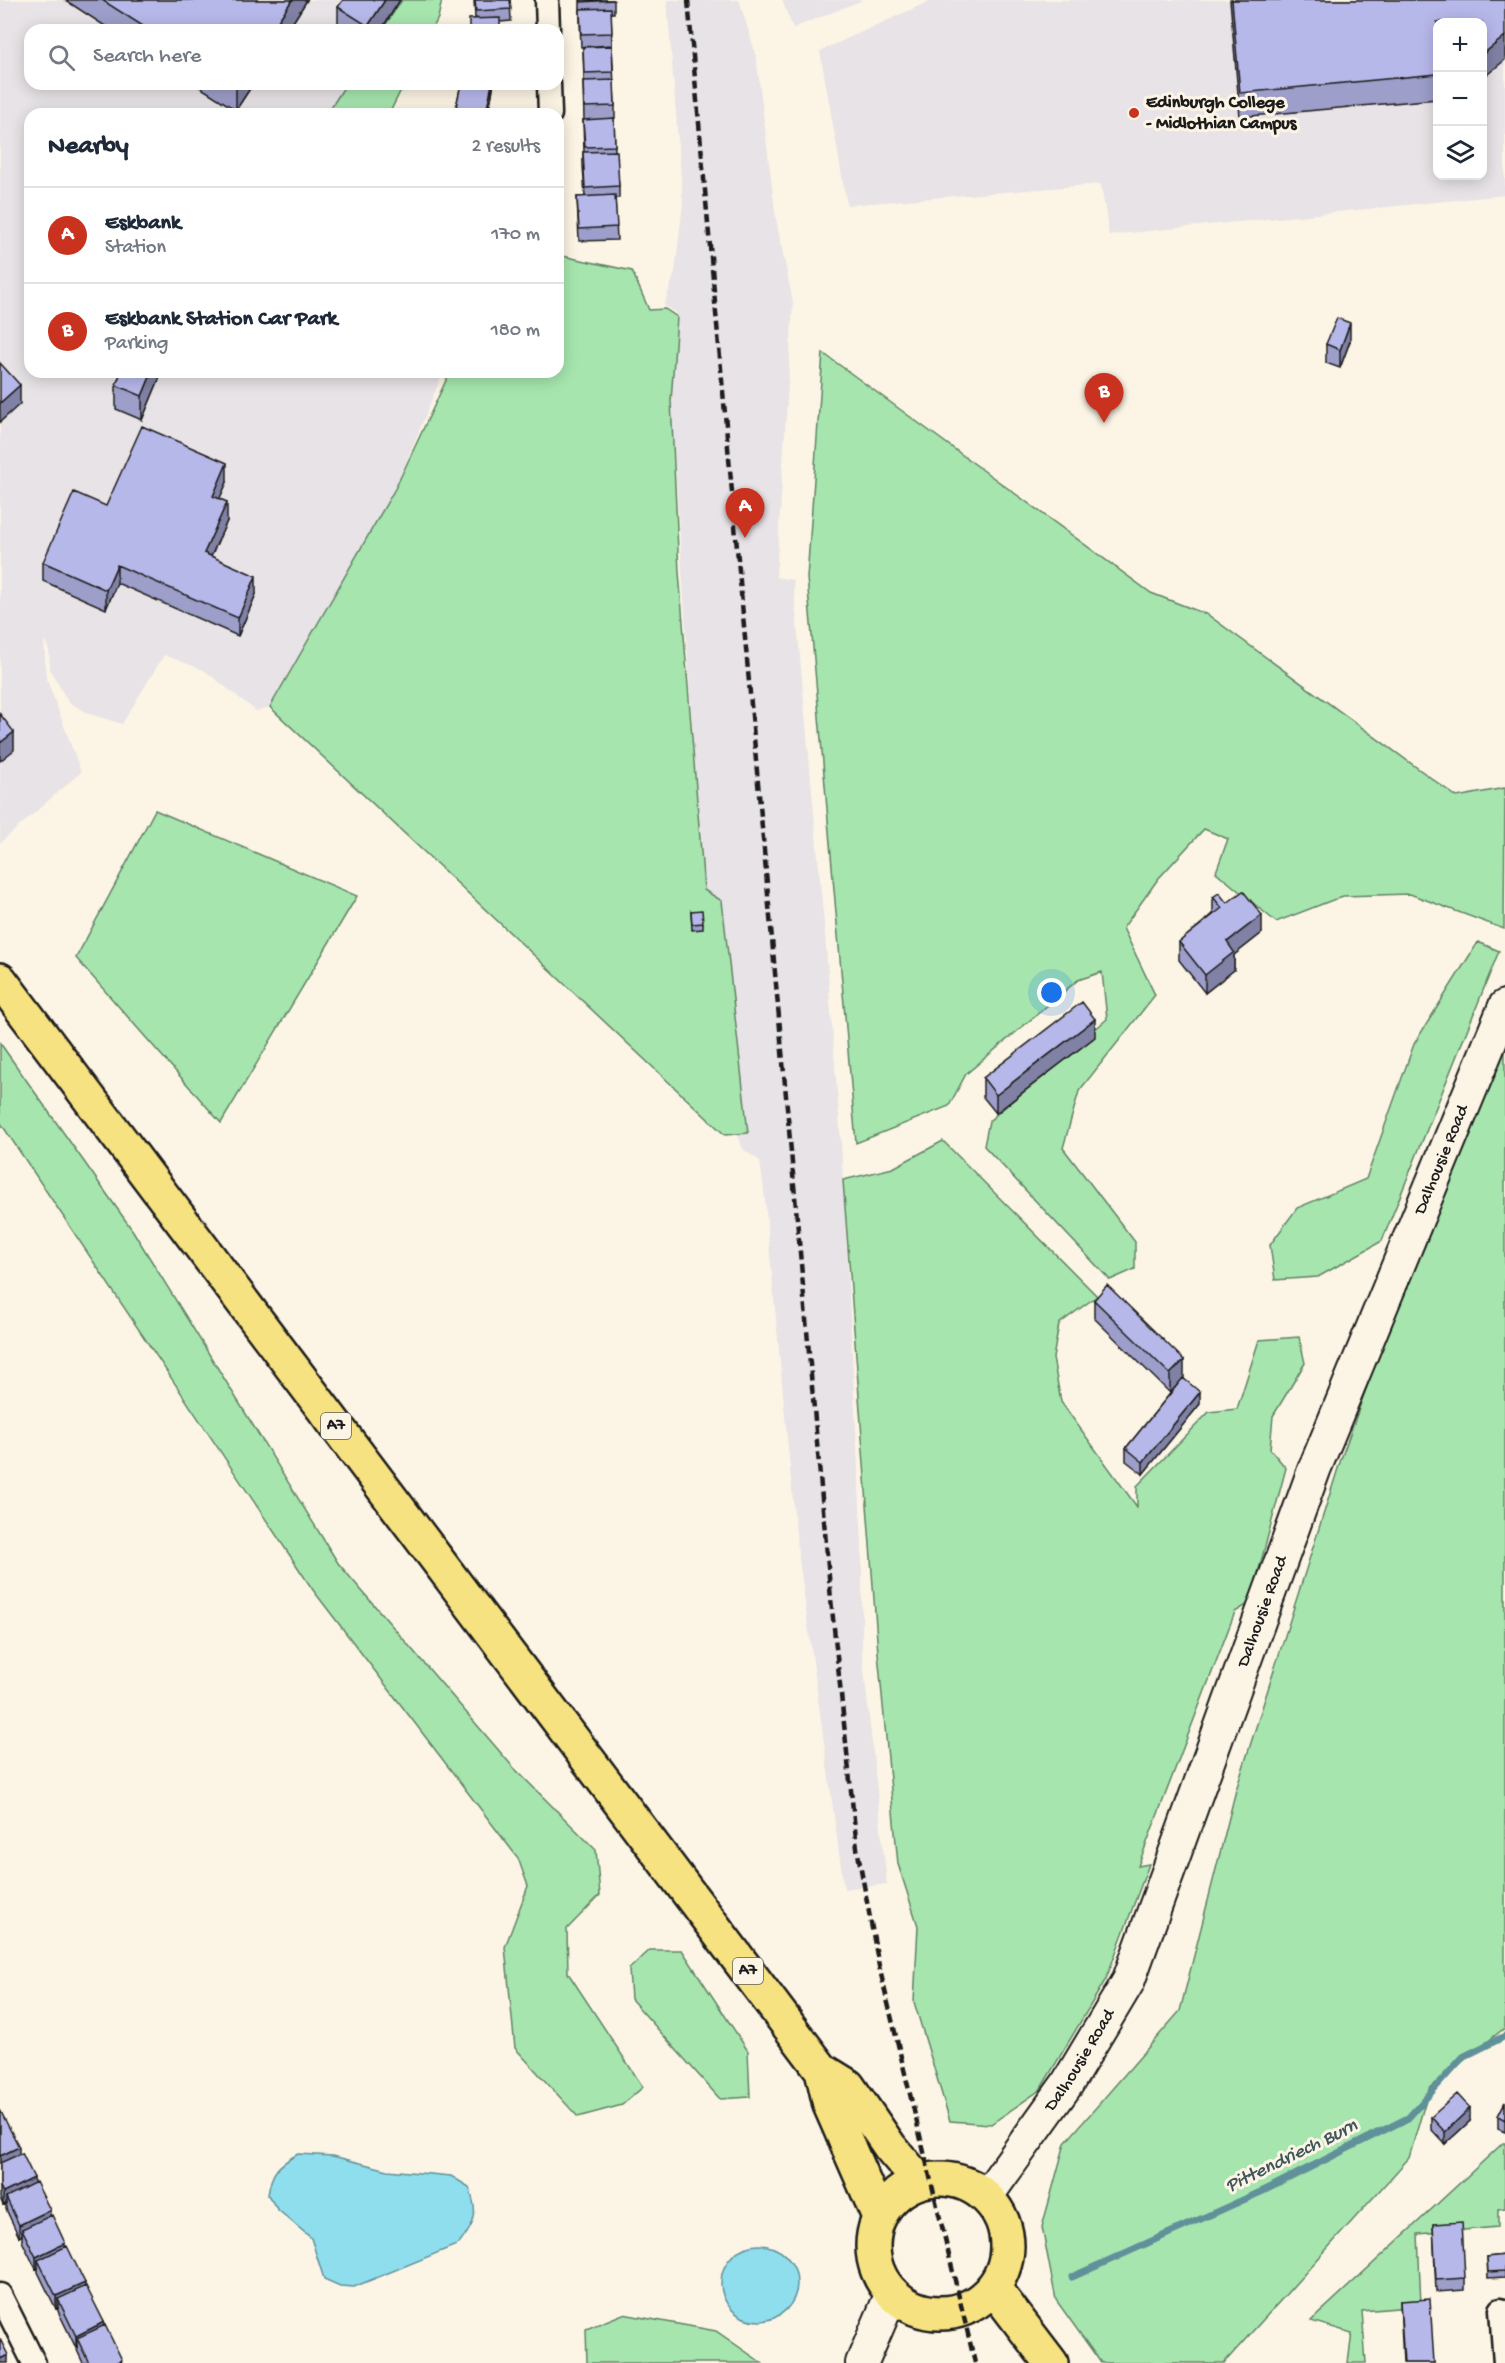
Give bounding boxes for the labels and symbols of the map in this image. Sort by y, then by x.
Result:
place label: Edinburgh College - Midlothian Campus [1146,93,1298,135]
marker: Edinburgh College - Midlothian Campus [1127,106,1141,120]
pin: B [1084,374,1124,423]
pin: A [726,488,764,538]
your location [1037,978,1066,1007]
street label: Dalhousie Road [1409,1101,1474,1219]
road number: A7 [321,1413,351,1439]
street label: Dalhousie Road [1232,1552,1293,1671]
road number: A7 [733,1958,763,1984]
street label: Dalhousie Road [1040,2004,1121,2116]
water label: Pittendriech Burn [1222,2115,1362,2199]

